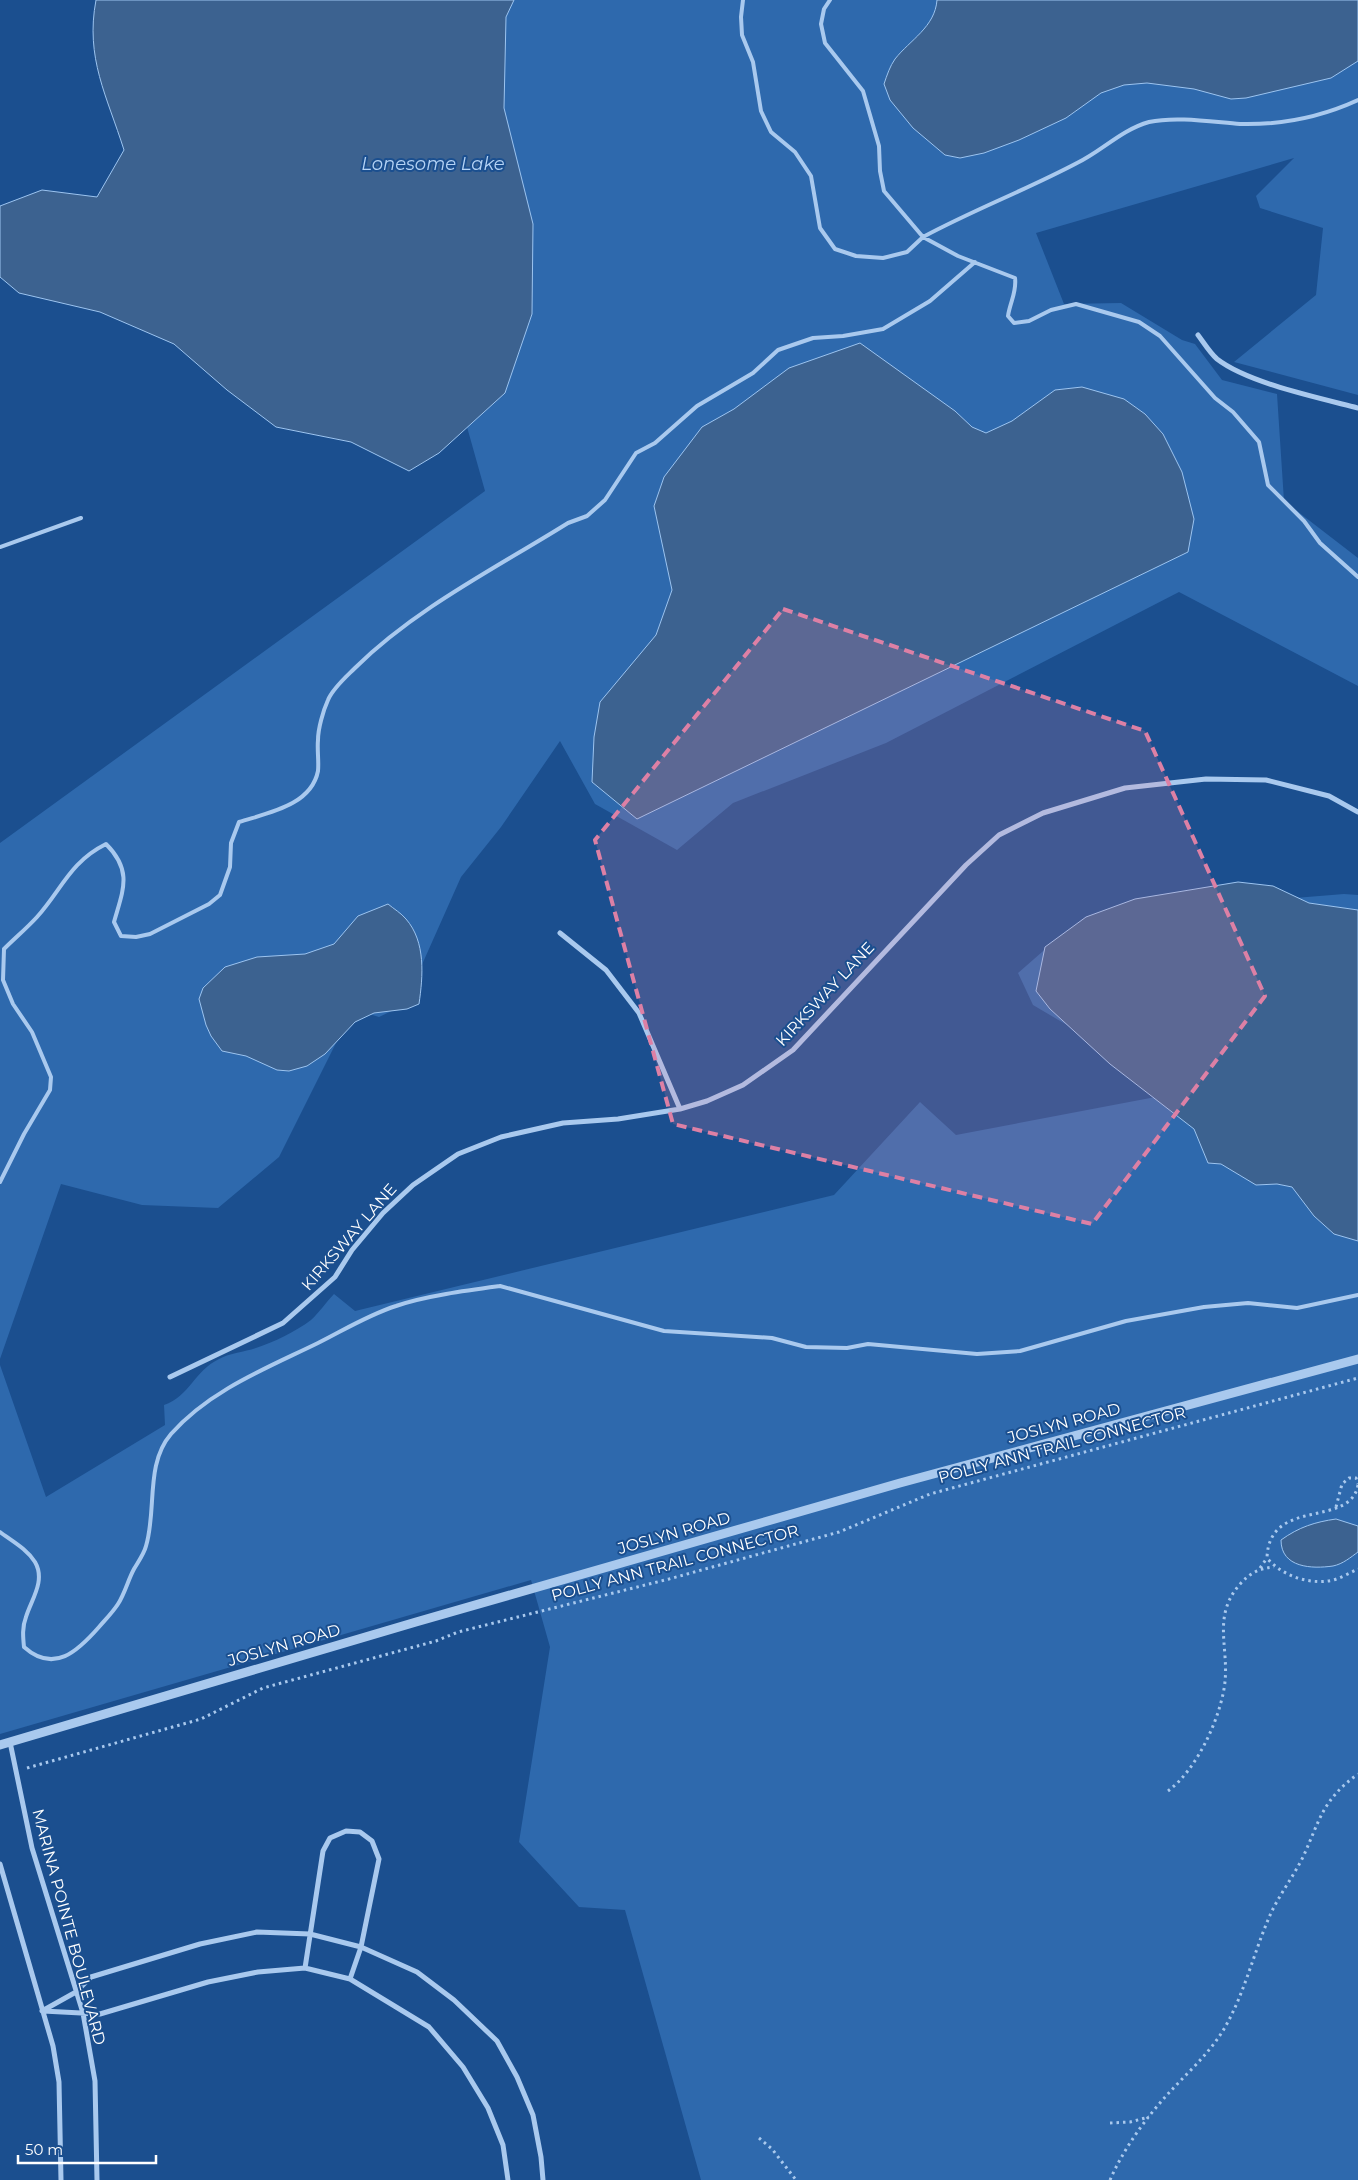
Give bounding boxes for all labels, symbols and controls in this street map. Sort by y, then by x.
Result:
water label: Lonesome Lake [361,153,505,175]
street label: KIRKSWAY LANE [772,938,878,1050]
street label: KIRKSWAY LANE [297,1180,401,1294]
street label: JOSLYN ROAD [1004,1399,1123,1447]
street label: POLLY ANN TRAIL CONNECTOR [936,1403,1188,1487]
street label: JOSLYN ROAD [615,1508,732,1558]
street label: POLLY ANN TRAIL CONNECTOR [549,1521,801,1605]
street label: JOSLYN ROAD [225,1620,342,1670]
street label: MARINA POINTE BOULEVARD [28,1807,110,2047]
scale bar [18,2132,155,2164]
text: 50 m [25,2140,63,2159]

